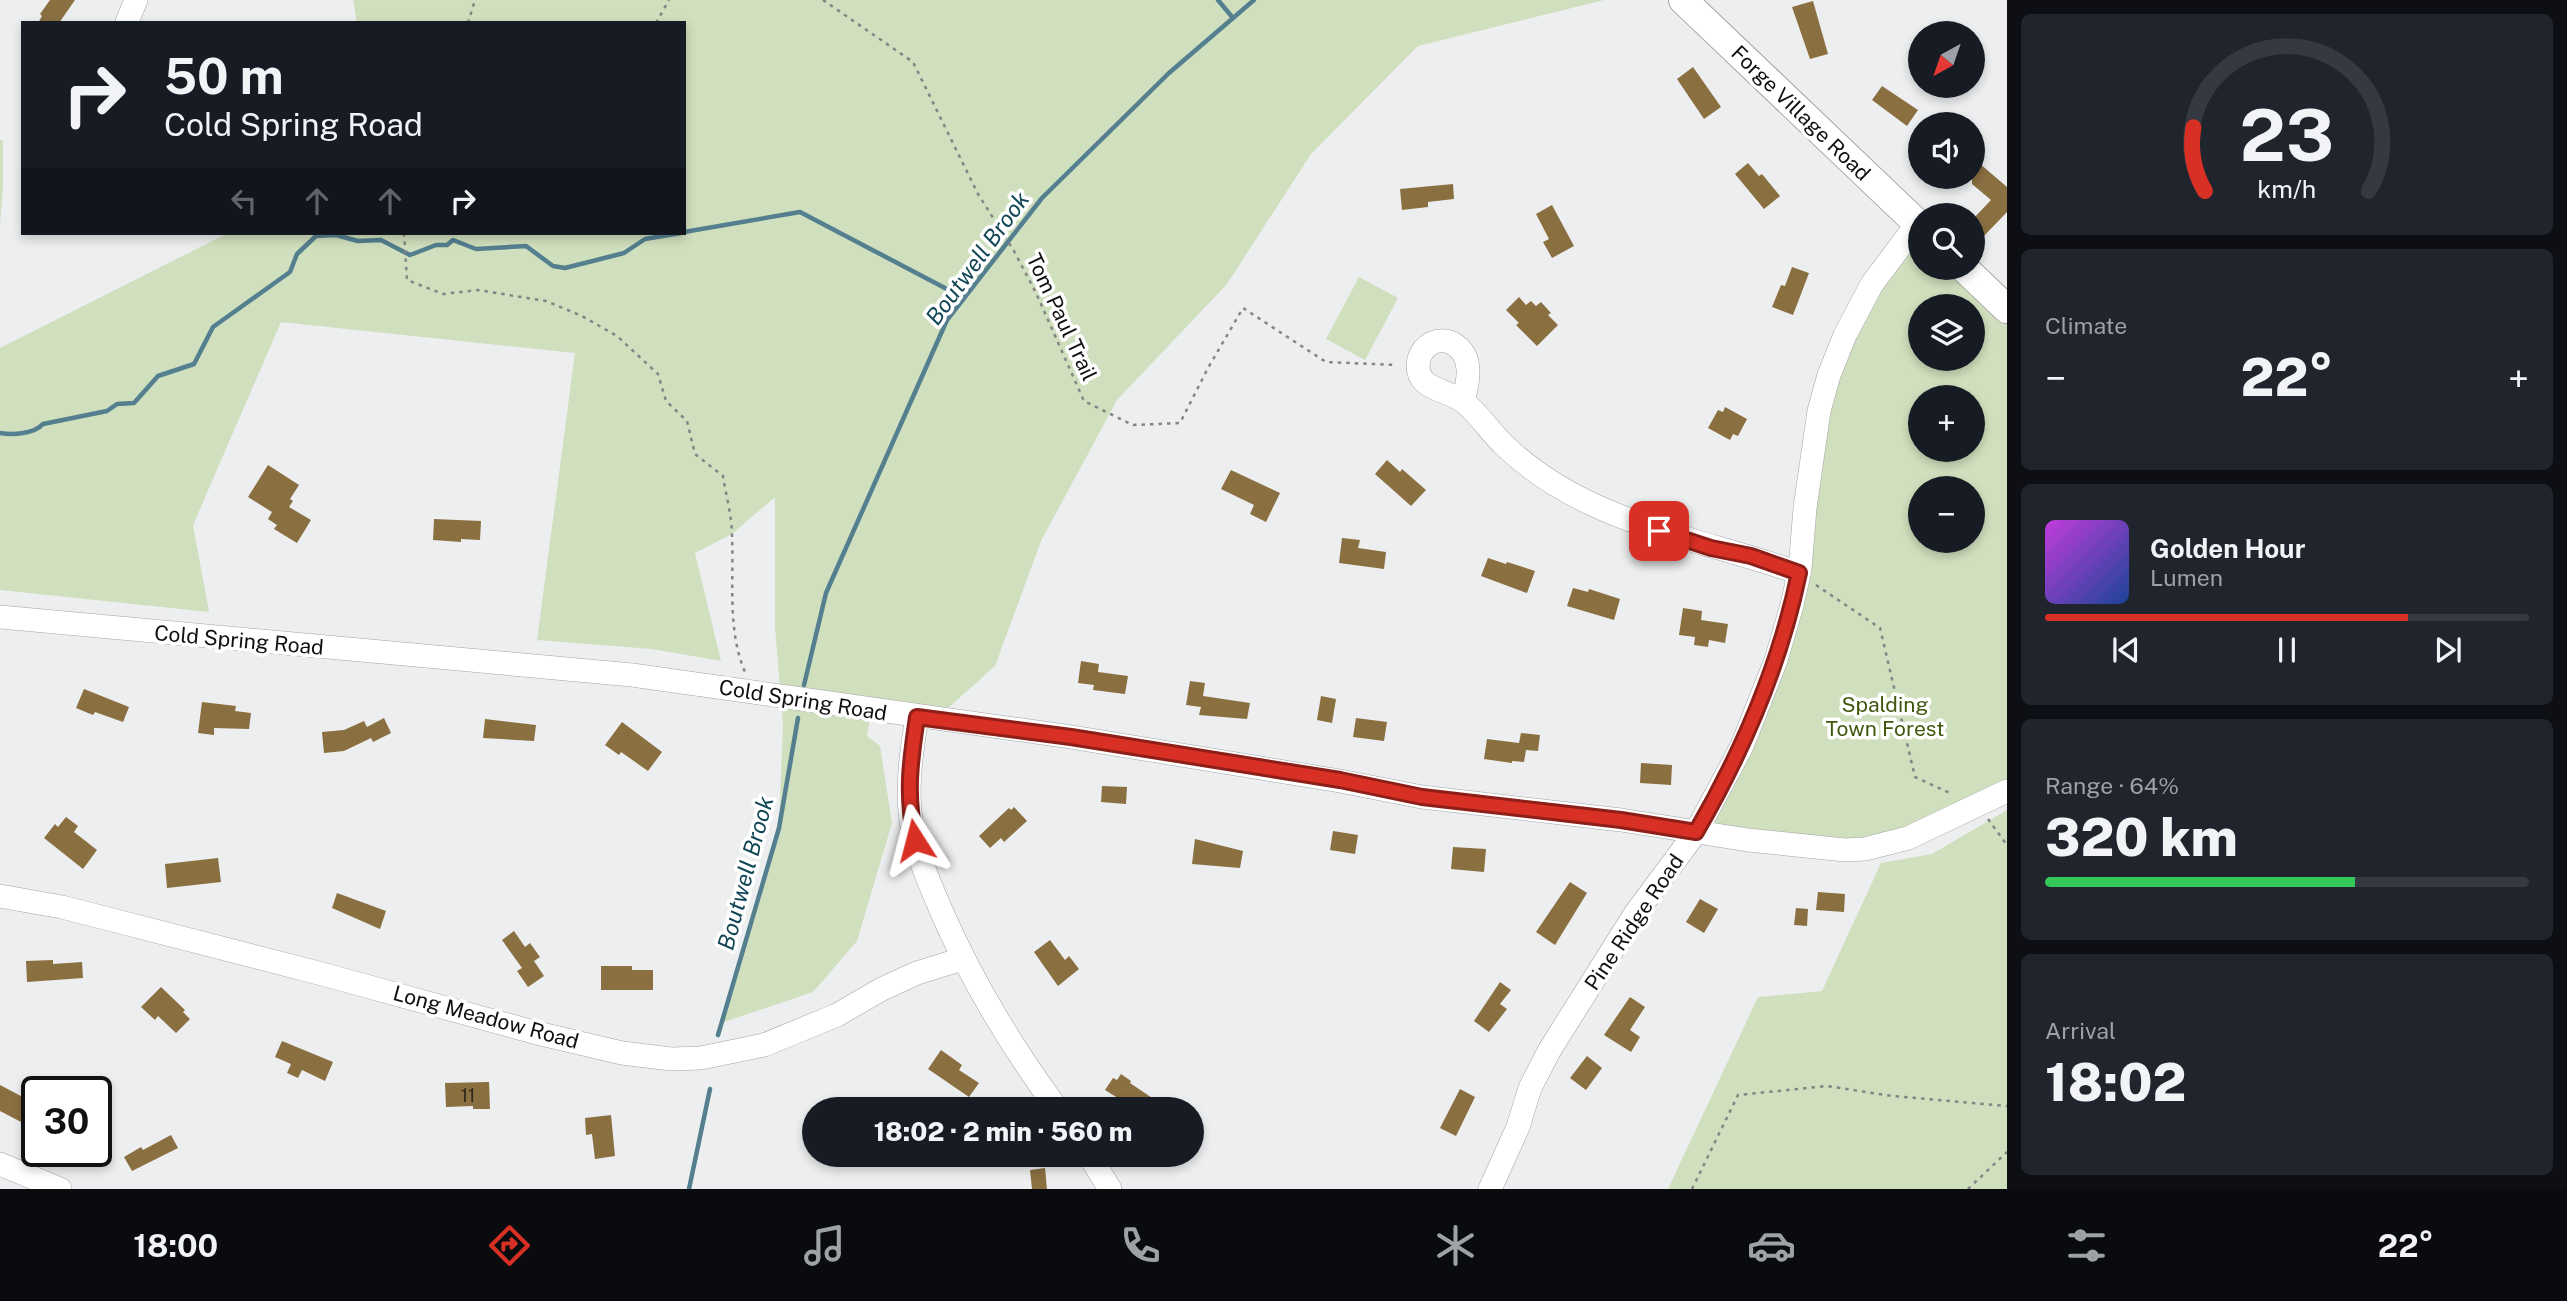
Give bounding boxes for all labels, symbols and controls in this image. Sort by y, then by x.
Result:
north arrow [1908,21,1984,98]
map controls [1908,21,1985,553]
street label: Forge Village Road [1726,40,1876,186]
text: 50 m [164,47,284,105]
icon: right [49,49,140,140]
text: 23 [2240,92,2334,177]
text: Cold Spring Road [164,106,423,143]
button: sound [1908,112,1985,189]
text: km/h [2258,173,2316,203]
icon: left [225,182,263,220]
icon: ahead [298,182,336,220]
icon: ahead [371,182,409,220]
icon: right [444,182,482,220]
water label: Boutwell Brook [920,186,1035,330]
button: search [1908,203,1985,280]
street label: Tom Paul Trail [1022,249,1102,385]
button: layers [1908,294,1985,371]
text: Climate [2045,312,2127,339]
text: 22° [2241,347,2333,408]
text: − [2045,356,2066,401]
text: + [2508,356,2529,401]
button: + [1908,385,1985,462]
button: − [1908,476,1985,553]
pin [1629,501,1689,561]
icon: arrive [1640,512,1678,550]
text: Golden Hour [2150,533,2305,564]
text: Lumen [2150,564,2223,591]
street label: Cold Spring Road [153,620,325,660]
icon: previous [2107,631,2145,669]
icon: pause [2268,631,2306,669]
icon: next [2429,631,2467,669]
street label: Cold Spring Road [717,674,889,726]
park label: Spalding Town Forest [1826,692,1944,741]
text: Range · 64% [2045,772,2179,799]
water label: Boutwell Brook [712,793,779,953]
position arrow [878,803,952,877]
text: 320 km [2045,807,2238,868]
street label: Pine Ridge Road [1579,849,1689,995]
street label: Long Meadow Road [390,980,582,1054]
text: Arrival [2045,1017,2116,1044]
text: 18:02 [2045,1052,2187,1113]
speed limit sign: 30 [21,1076,112,1167]
house number: 11 [461,1085,475,1106]
text: 18:02 · 2 min · 560 m [874,1116,1132,1147]
icon: directions [485,1221,534,1270]
icon: music [800,1221,849,1270]
icon: phone [1116,1221,1165,1270]
icon: climate [1431,1221,1480,1270]
icon: car [1747,1221,1796,1270]
icon: filters [2062,1221,2111,1270]
text: 18:00 [133,1227,218,1264]
text: 22° [2378,1227,2434,1264]

